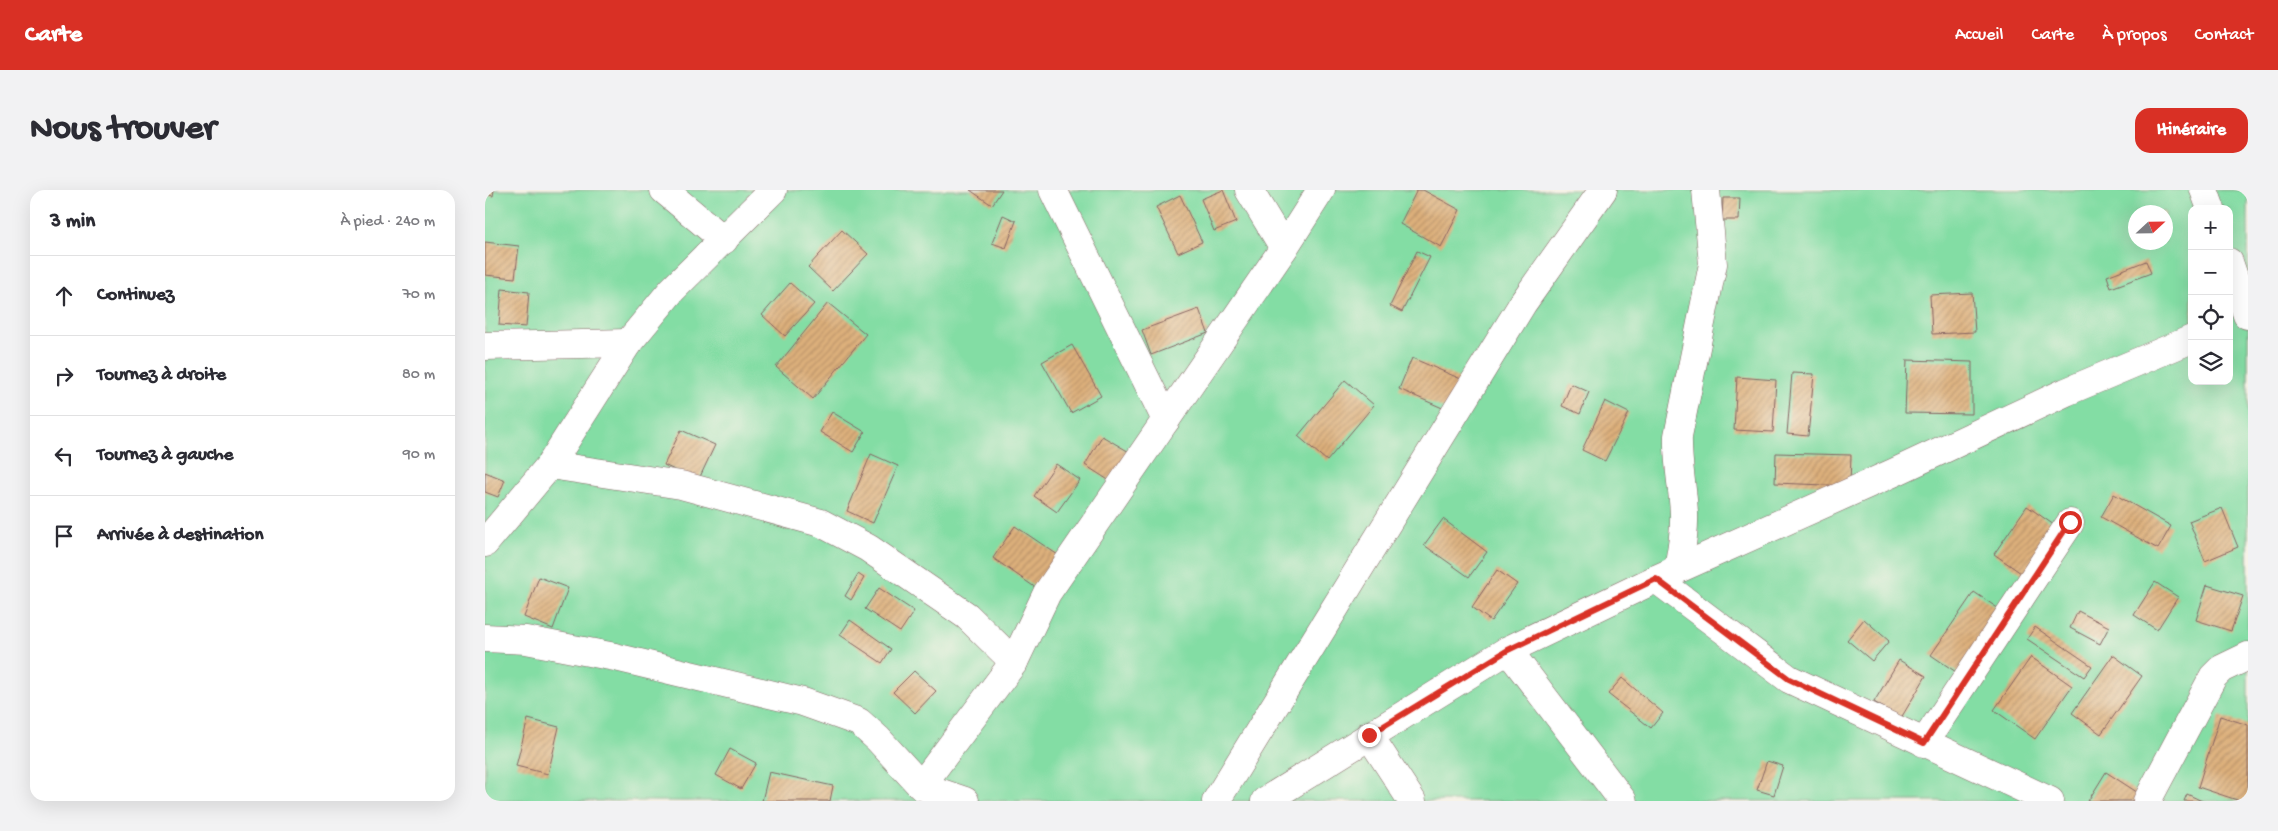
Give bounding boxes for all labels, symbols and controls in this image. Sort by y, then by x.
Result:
text: Carte [25,21,82,50]
text: Accueil [1955,25,2003,46]
text: Carte [2031,25,2074,46]
text: À propos [2102,25,2167,46]
text: Contact [2195,25,2253,46]
button: Itinéraire [2135,108,2248,153]
text: Nous trouver [30,110,216,151]
north arrow [2128,205,2173,250]
map controls [2188,205,2233,385]
button: + [2188,205,2233,250]
text: 3 min [50,210,95,235]
text: À pied · 240 m [341,213,435,232]
button: − [2188,250,2233,295]
icon: ahead [50,282,78,310]
text: Continuez [97,284,174,307]
text: 70 m [402,286,435,305]
button: locate [2188,295,2233,340]
button: layers [2188,340,2233,385]
icon: right [50,362,78,390]
text: Tournez à droite [97,364,226,387]
text: 80 m [402,366,435,385]
icon: left [50,442,78,470]
text: Tournez à gauche [97,444,233,467]
text: 90 m [403,446,435,465]
route start [2059,511,2082,534]
icon: arrive [50,522,78,550]
text: Arrivée à destination [97,524,263,547]
route end [1358,724,1381,747]

